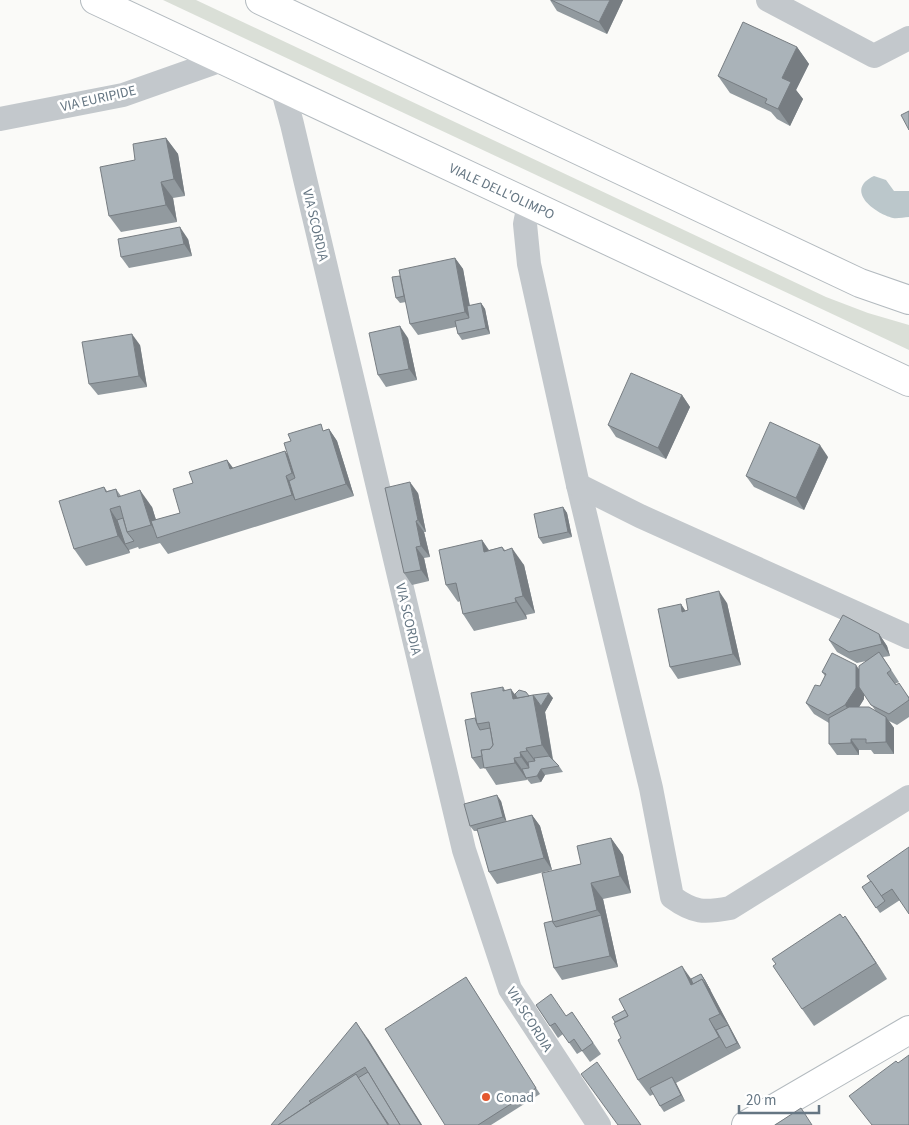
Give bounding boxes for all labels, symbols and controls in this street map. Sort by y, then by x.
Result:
street label: VIA EURIPIDE [58,81,138,117]
street label: VIALE DELL'OLIMPO [445,159,558,225]
street label: VIA SCORDIA [297,187,333,264]
street label: VIA SCORDIA [390,581,426,658]
street label: VIA SCORDIA [501,983,557,1056]
scale bar [739,1082,819,1114]
place label: Conad [496,1088,534,1108]
text: 20 m [746,1090,776,1111]
marker: Conad [480,1091,492,1103]

